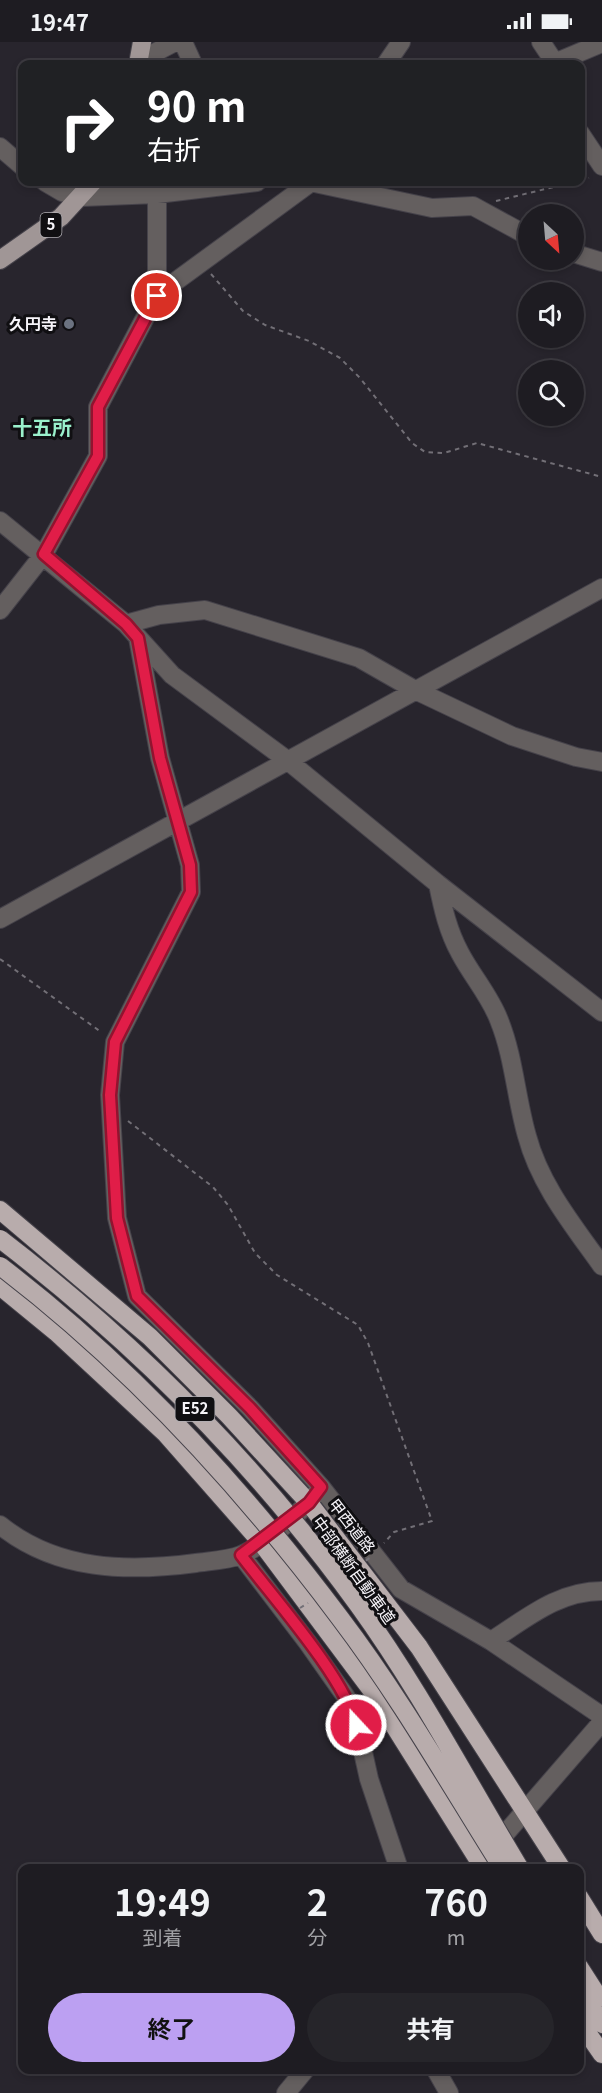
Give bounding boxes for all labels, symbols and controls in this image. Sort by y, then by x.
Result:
text: 19:47 [30,5,89,37]
text: 90 m [147,73,247,134]
icon: right [48,84,126,162]
text: 右折 [147,129,201,168]
north arrow [518,204,584,270]
map controls [518,204,584,426]
road number: 5 [40,213,62,237]
pin [131,270,182,321]
icon: arrive [140,279,173,312]
button: sound [518,282,584,348]
place label: 久円寺 [9,311,57,335]
marker: 久円寺 [62,317,76,331]
button: search [518,360,584,426]
district label: 十五所 [12,412,72,441]
road number: E52 [176,1397,214,1421]
street label: 甲西道路 [324,1493,382,1558]
street label: 中部横断自動車道 [307,1511,402,1628]
position arrow [324,1693,388,1757]
text: 19:49 [114,1874,211,1926]
text: 2 [307,1874,328,1926]
text: 760 [424,1874,488,1926]
text: 到着 [142,1922,182,1951]
text: 分 [307,1922,327,1951]
text: m [447,1922,465,1951]
button: 終了 [48,1993,295,2062]
button: 共有 [307,1993,554,2062]

